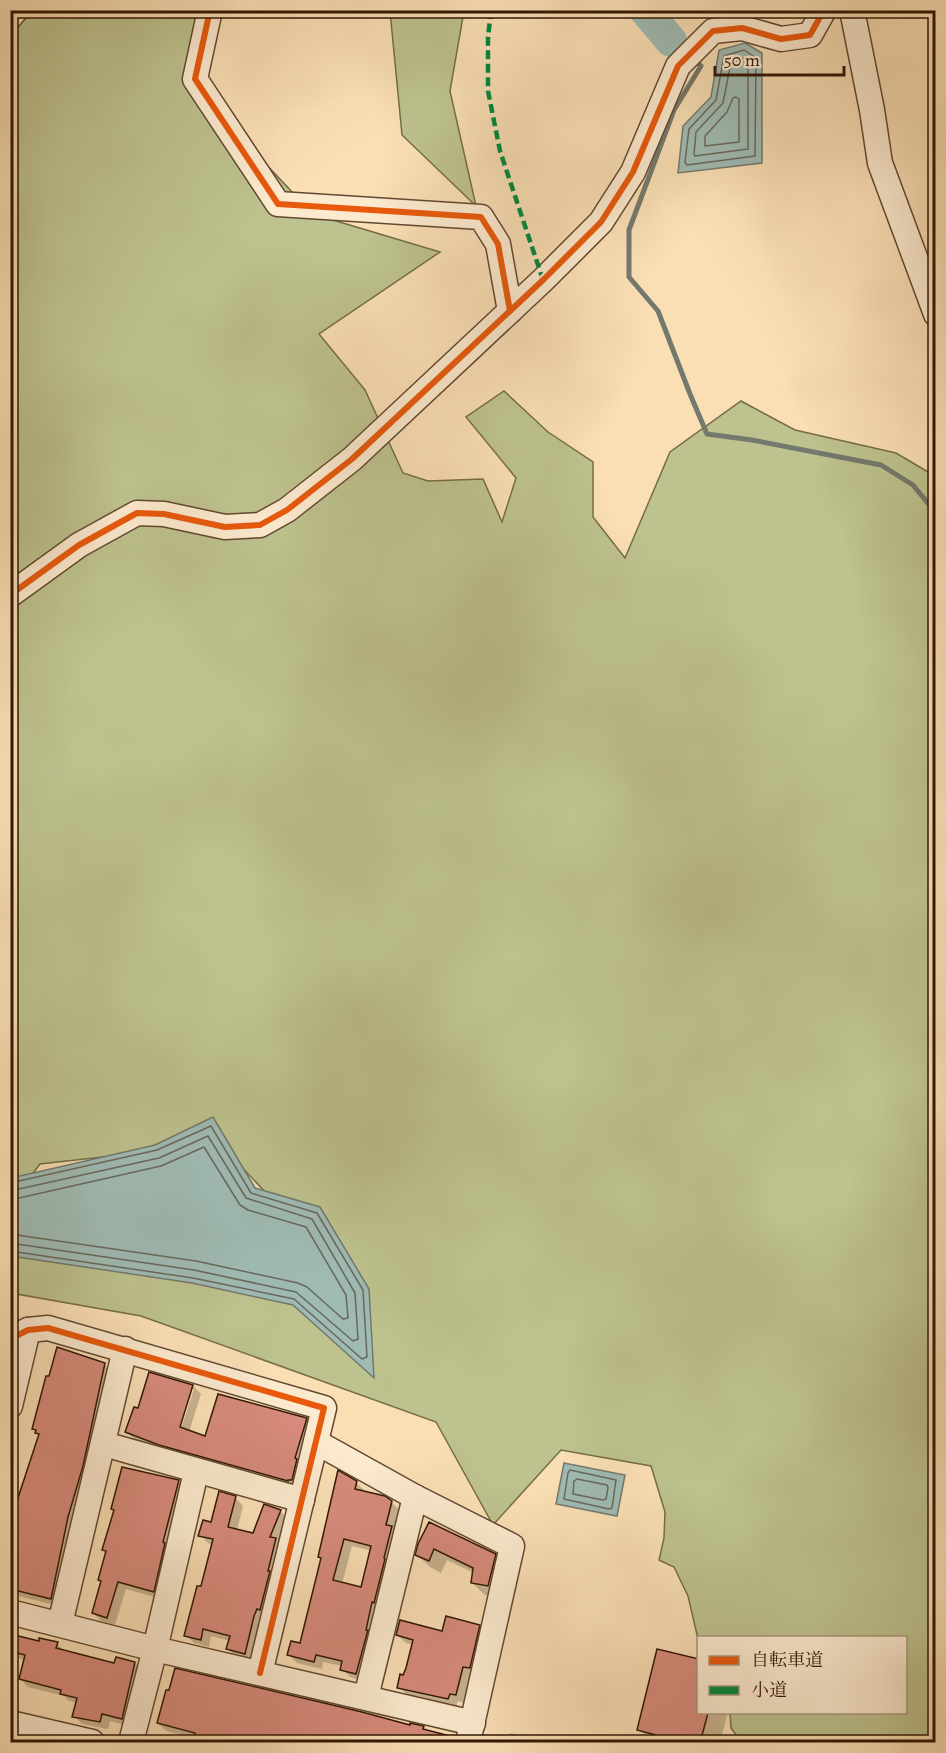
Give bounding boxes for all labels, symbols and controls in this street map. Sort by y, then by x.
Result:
scale bar [715,39,844,77]
text: 50 m [724,48,760,72]
legend [697,1636,907,1714]
text: 自転車道 [751,1648,823,1672]
text: 小道 [751,1678,787,1702]

